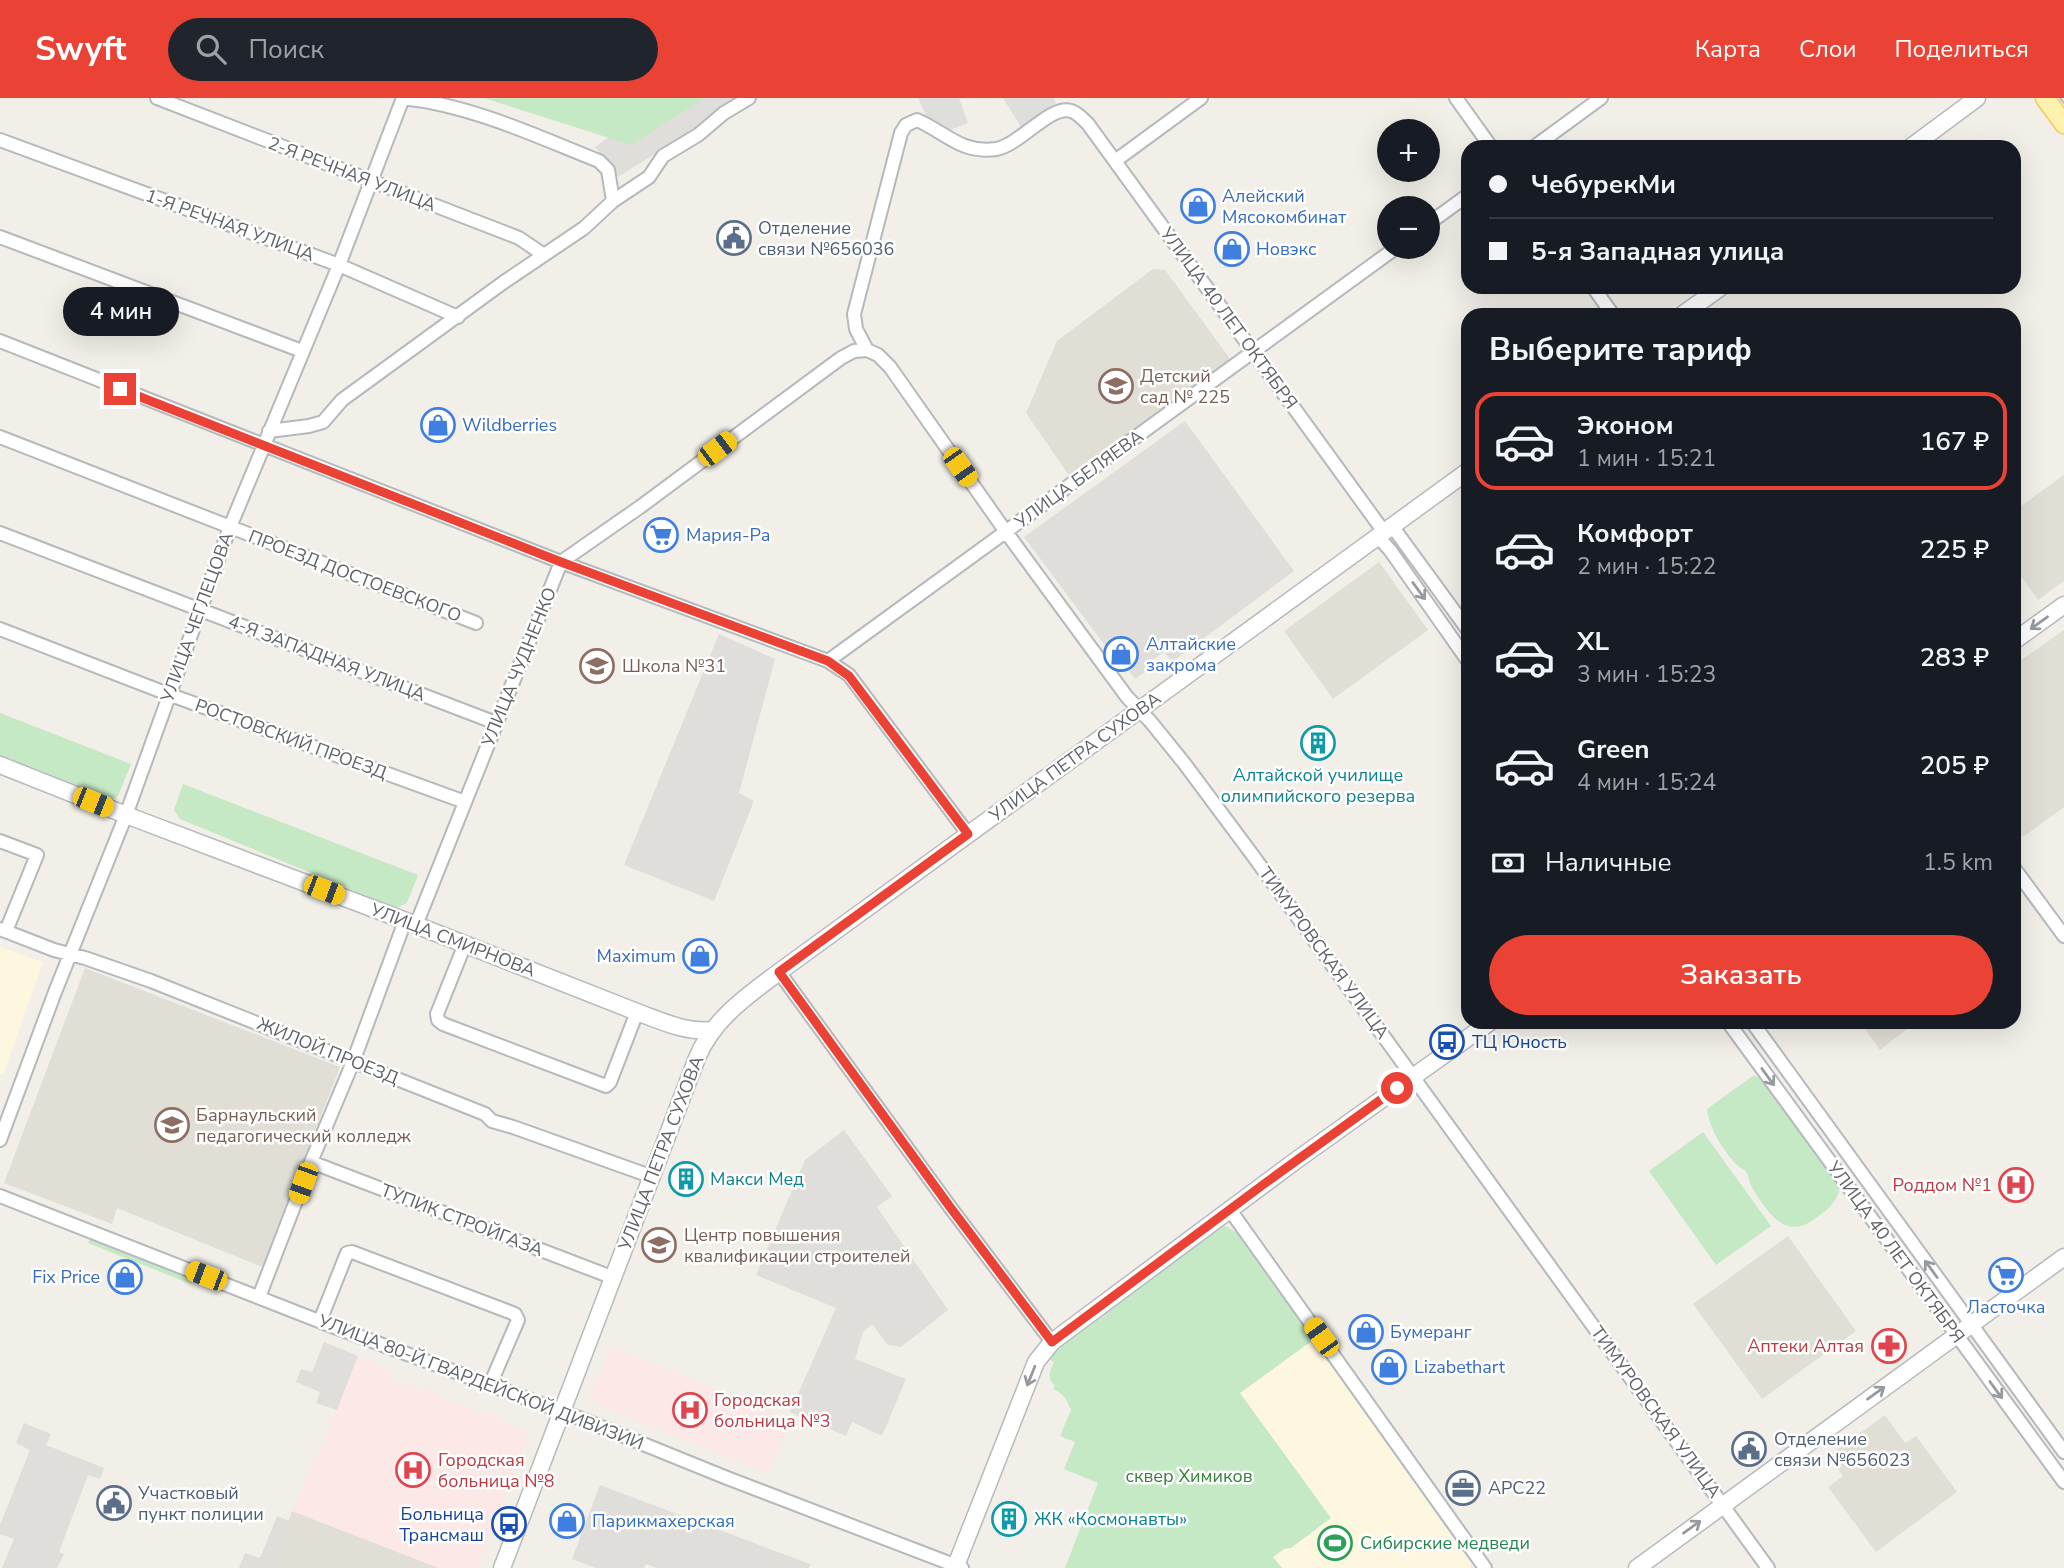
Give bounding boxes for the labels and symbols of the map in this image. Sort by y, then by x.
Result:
street label: 2-Я РЕЧНАЯ УЛИЦА [264,131,440,217]
street label: 1-Я РЕЧНАЯ УЛИЦА [142,183,318,267]
place label: Алейский Мясокомбинат [1222,184,1346,229]
shop icon: Алейский Мясокомбинат [1179,187,1217,225]
place label: Отделение связи №656036 [758,216,894,261]
public building icon: Отделение связи №656036 [715,219,753,257]
street label: УЛИЦА 40 ЛЕТ ОКТЯБРЯ [1154,222,1303,414]
shop icon: Новэкс [1213,230,1251,268]
place label: Новэкс [1256,237,1317,261]
callout: 4 мин [62,288,178,336]
place label: Детский сад № 225 [1140,364,1230,409]
school or university icon: Детский сад № 225 [1097,367,1135,405]
route end [104,373,136,405]
shop icon: Wildberries [419,406,457,444]
place label: Wildberries [462,413,557,437]
street label: УЛИЦА БЕЛЯЕВА [1009,424,1148,534]
car [694,428,741,470]
car [940,444,981,490]
supermarket icon: Мария-Ра [642,516,680,554]
place label: Мария-Ра [686,523,771,547]
street label: ПРОЕЗД ДОСТОЕВСКОГО [245,524,465,628]
street label: УЛИЦА ЧЕГЛЕЦОВА [155,529,239,706]
one-way arrow [1412,581,1426,600]
street label: УЛИЦА ЧУДНЕНКО [476,584,562,751]
street label: 4-Я ЗАПАДНАЯ УЛИЦА [225,609,429,707]
one-way arrow [2030,616,2049,630]
place label: Алтайские закрома [1146,632,1236,677]
shop icon: Алтайские закрома [1102,635,1140,673]
school or university icon: Школа №31 [578,647,616,685]
place label: Школа №31 [622,654,726,678]
street label: УЛИЦА ПЕТРА СУХОВА [984,687,1166,828]
street label: РОСТОВСКИЙ ПРОЕЗД [192,693,390,785]
building icon: Алтайской училище олимпийского резерва [1299,724,1337,762]
place label: Алтайской училище олимпийского резерва [1221,763,1415,808]
car [70,784,117,820]
street label: ТИМУРОВСКАЯ УЛИЦА [1253,862,1395,1044]
car [301,873,348,907]
street label: УЛИЦА СМИРНОВА [366,897,539,983]
shop icon: Maximum [681,937,719,975]
place label: Maximum [597,944,676,968]
street label: ЖИЛОЙ ПРОЕЗД [254,1012,402,1090]
bus stop icon: ТЦ Юность [1428,1023,1466,1061]
place label: ТЦ Юность [1472,1030,1567,1054]
street label: УЛИЦА ПЕТРА СУХОВА [612,1052,709,1255]
one-way arrow [1761,1067,1775,1086]
route start [1381,1072,1413,1104]
place label: Барнаульский педагогический колледж [196,1103,412,1148]
school or university icon: Барнаульский педагогический колледж [153,1106,191,1144]
street label: УЛИЦА 40 ЛЕТ ОКТЯБРЯ [1821,1156,1970,1348]
car [286,1160,321,1206]
building icon: Макси Мед [667,1160,705,1198]
hospital icon: Роддом №1 [1997,1166,2035,1204]
place label: Макси Мед [710,1167,804,1191]
place label: Роддом №1 [1893,1173,1992,1197]
street label: ТУПИК СТРОЙГАЗА [377,1178,547,1262]
place label: Центр повышения квалификации строителей [684,1223,910,1268]
school or university icon: Центр повышения квалификации строителей [640,1226,678,1264]
supermarket icon: Ласточка [1987,1256,2025,1294]
shop icon: Fix Price [106,1258,144,1296]
car [183,1259,230,1293]
one-way arrow [1924,1259,1939,1278]
place label: Fix Price [32,1265,100,1289]
place label: Ласточка [1967,1295,2045,1319]
street label: УЛИЦА 80-Й ГВАРДЕЙСКОЙ ДИВИЗИИ [314,1308,647,1455]
shop icon: Бумеранг [1347,1313,1385,1351]
car [1301,1314,1342,1360]
place label: Бумеранг [1390,1320,1472,1344]
street label: ТИМУРОВСКАЯ УЛИЦА [1585,1321,1727,1503]
pharmacy icon: Аптеки Алтая [1870,1327,1908,1365]
place label: Аптеки Алтая [1747,1334,1864,1358]
shop icon: Lizabethart [1370,1348,1408,1386]
place label: Lizabethart [1414,1355,1506,1379]
one-way arrow [1024,1364,1037,1386]
one-way arrow [1988,1380,2003,1399]
one-way arrow [1866,1386,1885,1401]
place label: Городская больница №3 [714,1388,831,1433]
hospital icon: Городская больница №3 [671,1391,709,1429]
place label: Отделение связи №656023 [1774,1427,1910,1472]
public building icon: Отделение связи №656023 [1730,1430,1768,1468]
place label: Городская больница №8 [438,1448,555,1493]
hospital icon: Городская больница №8 [394,1451,432,1489]
park label: сквер Химиков [1126,1464,1253,1488]
office icon: АРС22 [1444,1469,1482,1507]
place label: АРС22 [1488,1476,1546,1500]
place label: Участковый пункт полиции [137,1481,264,1526]
public building icon: Участковый пункт полиции [95,1484,133,1522]
building icon: ЖК «Космонавты» [990,1500,1028,1538]
place label: Больница Трансмаш [399,1502,484,1547]
shop icon: Парикмахерская [548,1502,586,1540]
bus stop icon: Больница Трансмаш [490,1505,528,1543]
place label: ЖК «Космонавты» [1034,1507,1187,1531]
place label: Парикмахерская [592,1509,735,1533]
one-way arrow [1682,1520,1701,1534]
sports icon: Сибирские медведи [1316,1524,1354,1562]
place label: Сибирские медведи [1360,1531,1530,1555]

